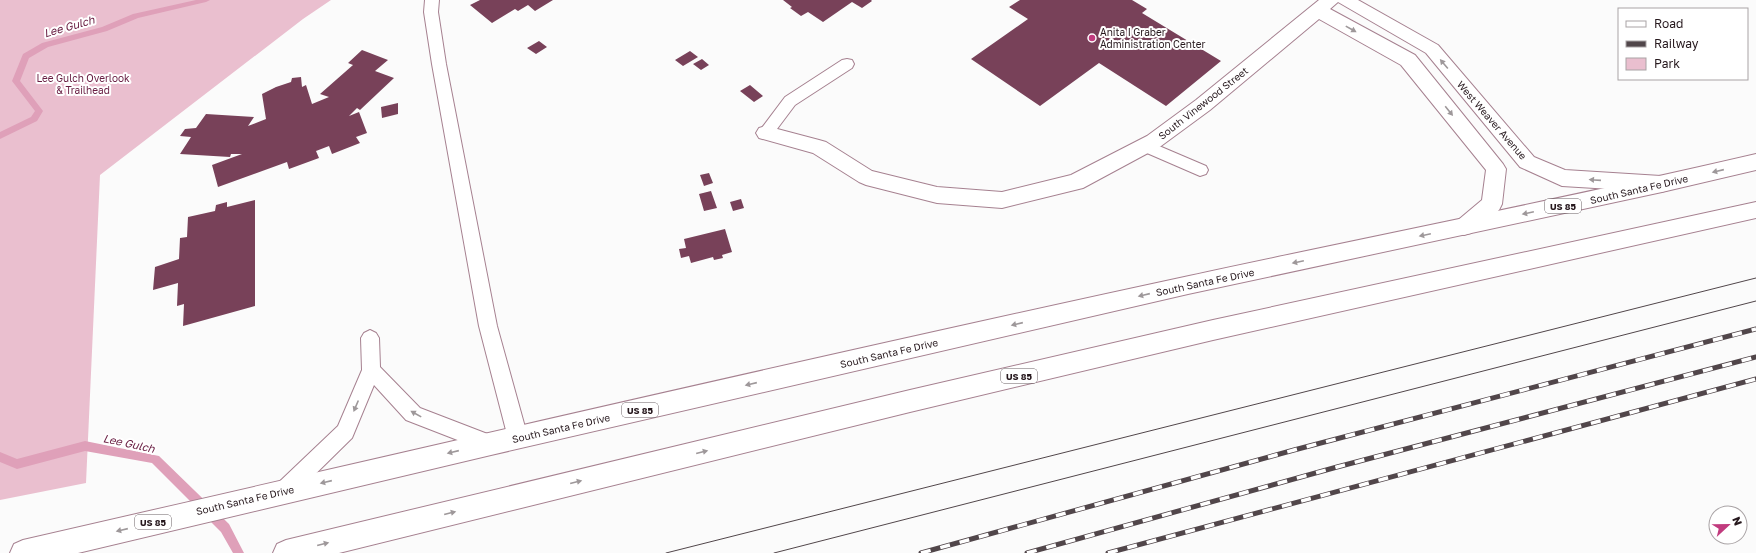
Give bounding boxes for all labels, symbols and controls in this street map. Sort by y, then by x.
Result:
legend [1618,8,1748,80]
water label: Lee Gulch [42,12,97,39]
text: Road [1654,16,1683,31]
place label: Anita I Graber Administration Center [1100,26,1206,50]
one-way arrow [1345,26,1357,32]
marker: Anita I Graber Administration Center [1087,33,1097,43]
text: Railway [1654,36,1699,51]
text: Park [1654,56,1680,71]
one-way arrow [1440,58,1449,69]
street label: South Vinewood Street [1156,64,1250,142]
park label: Lee Gulch Overlook & Trailhead [36,72,130,96]
street label: West Weaver Avenue [1455,78,1530,162]
one-way arrow [1444,106,1453,117]
one-way arrow [1712,168,1724,174]
street label: South Santa Fe Drive [1589,172,1689,206]
one-way arrow [1589,176,1601,183]
road number: US 85 [1545,199,1581,213]
one-way arrow [1522,210,1534,216]
one-way arrow [1419,232,1432,238]
one-way arrow [1292,259,1304,265]
street label: South Santa Fe Drive [1155,266,1255,298]
one-way arrow [1138,293,1150,299]
one-way arrow [1011,321,1023,327]
street label: South Santa Fe Drive [839,336,939,370]
road number: US 85 [1001,369,1037,383]
one-way arrow [745,382,757,388]
one-way arrow [353,400,359,411]
road number: US 85 [622,403,658,417]
one-way arrow [410,411,422,417]
street label: South Santa Fe Drive [511,411,611,445]
water label: Lee Gulch [102,431,157,455]
one-way arrow [696,448,709,454]
one-way arrow [447,450,459,456]
one-way arrow [320,479,332,485]
one-way arrow [570,479,582,485]
street label: South Santa Fe Drive [195,483,295,517]
north arrow [1708,505,1748,545]
one-way arrow [444,510,456,516]
road number: US 85 [135,515,171,529]
text: N [1730,515,1745,527]
one-way arrow [116,527,128,533]
one-way arrow [317,540,330,546]

